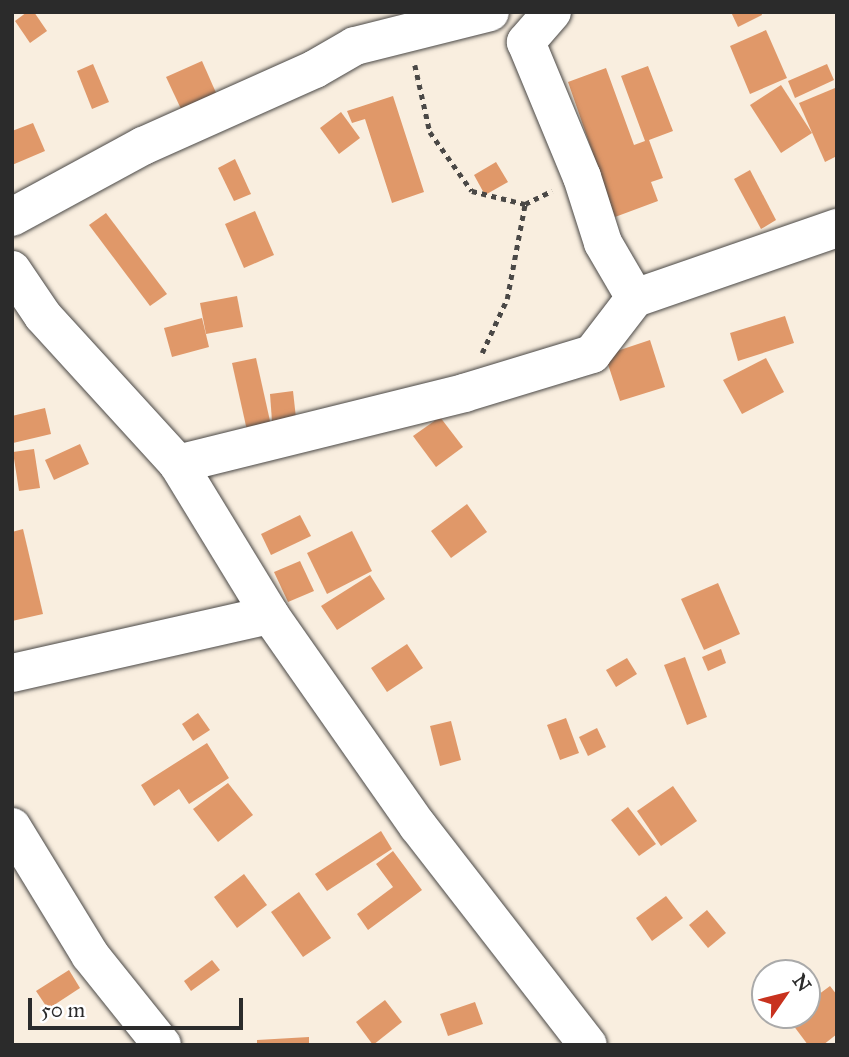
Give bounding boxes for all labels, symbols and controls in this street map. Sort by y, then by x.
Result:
north arrow [751,959,821,1029]
text: N [788,970,816,996]
scale bar [32,984,247,1028]
text: 50 m [41,997,85,1023]

